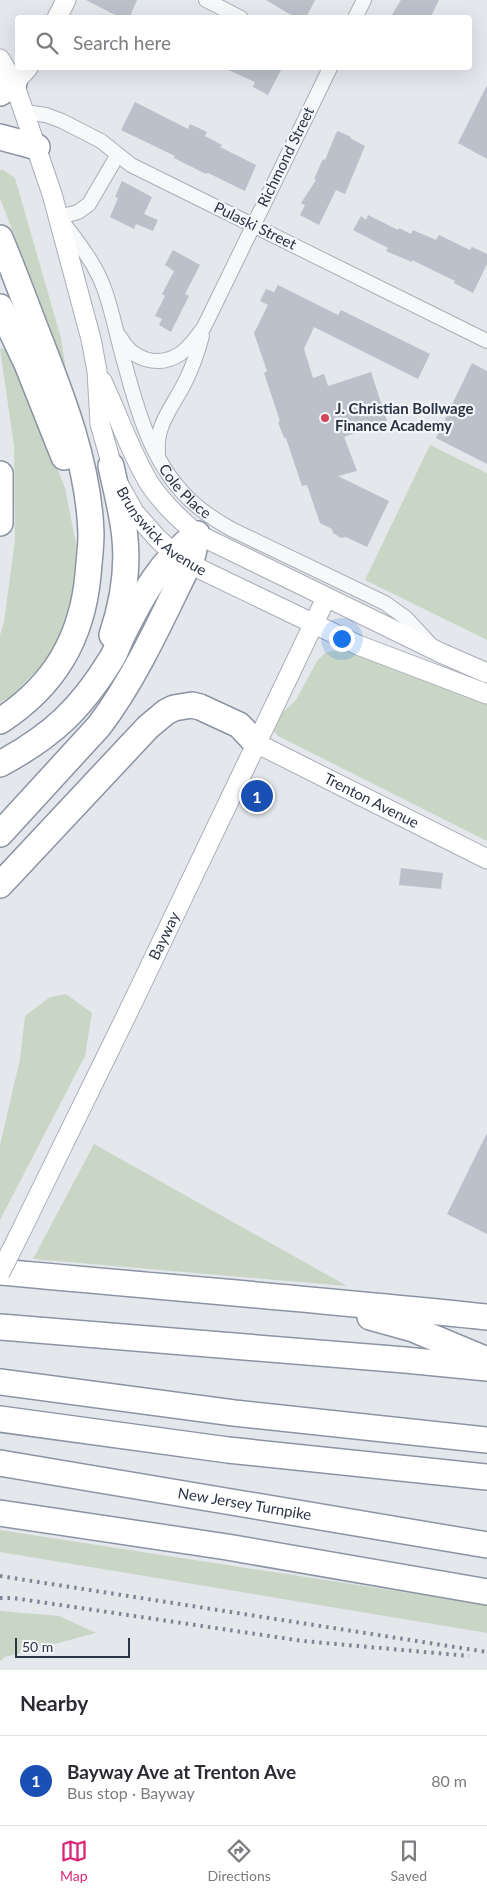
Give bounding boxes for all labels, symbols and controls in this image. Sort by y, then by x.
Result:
search box [15,15,472,70]
icon: search [33,29,61,57]
text: Search here [73,31,171,54]
street label: Richmond Street [253,103,317,210]
street label: Pulaski Street [211,197,300,253]
place label: J. Christian Bollwage Finance Academy [335,399,474,434]
marker: J. Christian Bollwage Finance Academy [319,412,331,424]
street label: Cole Place [156,460,215,522]
street label: Brunswick Avenue [113,483,210,579]
your location [329,626,355,652]
street label: Trenton Avenue [321,769,422,831]
pin: 1 [241,777,273,815]
street label: Bayway [144,908,183,963]
street label: New Jersey Turnpike [177,1483,313,1523]
scale bar [15,1635,130,1658]
text: 50 m [22,1638,53,1655]
text: Nearby [20,1690,88,1715]
text: Bayway Ave at Trenton Ave [67,1760,296,1783]
text: 1 [31,1771,41,1790]
text: 80 m [431,1771,467,1790]
text: Bus stop · Bayway [67,1783,195,1802]
tab: Map [60,1837,88,1884]
tab: Directions [208,1837,271,1884]
tab: Saved [391,1837,427,1884]

